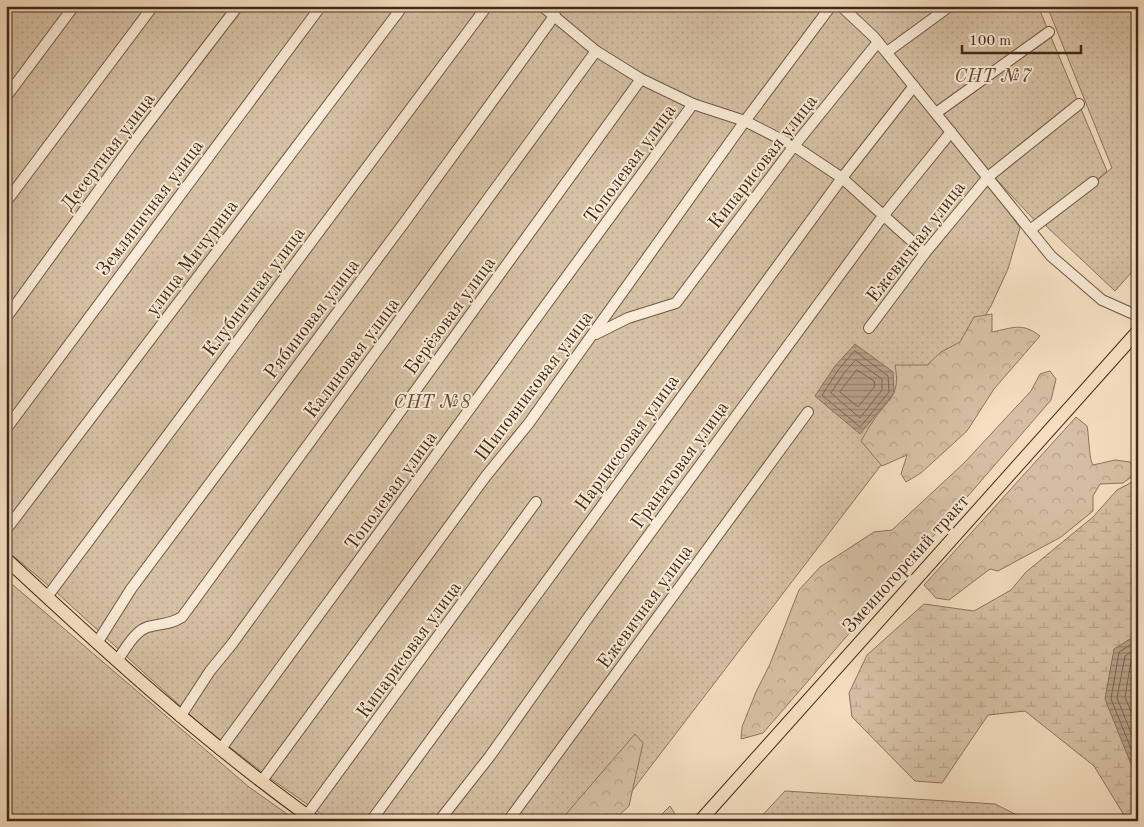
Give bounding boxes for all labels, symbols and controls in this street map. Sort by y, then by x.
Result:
scale bar [962,22,1080,54]
text: 100 m [969,34,1011,49]
park label: СНТ №7 [954,68,1033,87]
street label: Десертная улица [59,90,160,215]
street label: Кипарисовая улица [706,92,822,233]
street label: Тополевая улица [582,101,681,228]
street label: Земляничная улица [94,137,209,280]
street label: Ежевичная улица [864,178,970,307]
street label: улица Мичурина [143,197,243,320]
street label: Клубничная улица [200,224,310,361]
street label: Берёзовая улица [402,253,500,379]
street label: Рябиновая улица [262,256,364,383]
street label: Калиновая улица [302,294,405,422]
street label: Шиповниковая улица [473,308,598,465]
street label: Нарциссовая улица [572,371,684,515]
park label: СНТ №8 [393,394,471,413]
street label: Гранатовая улица [629,398,734,533]
street label: Тополевая улица [343,428,442,555]
street label: Змеиногорский тракт [840,492,974,637]
street label: Ежевичная улица [595,542,698,673]
street label: Кипарисовая улица [354,578,466,722]

